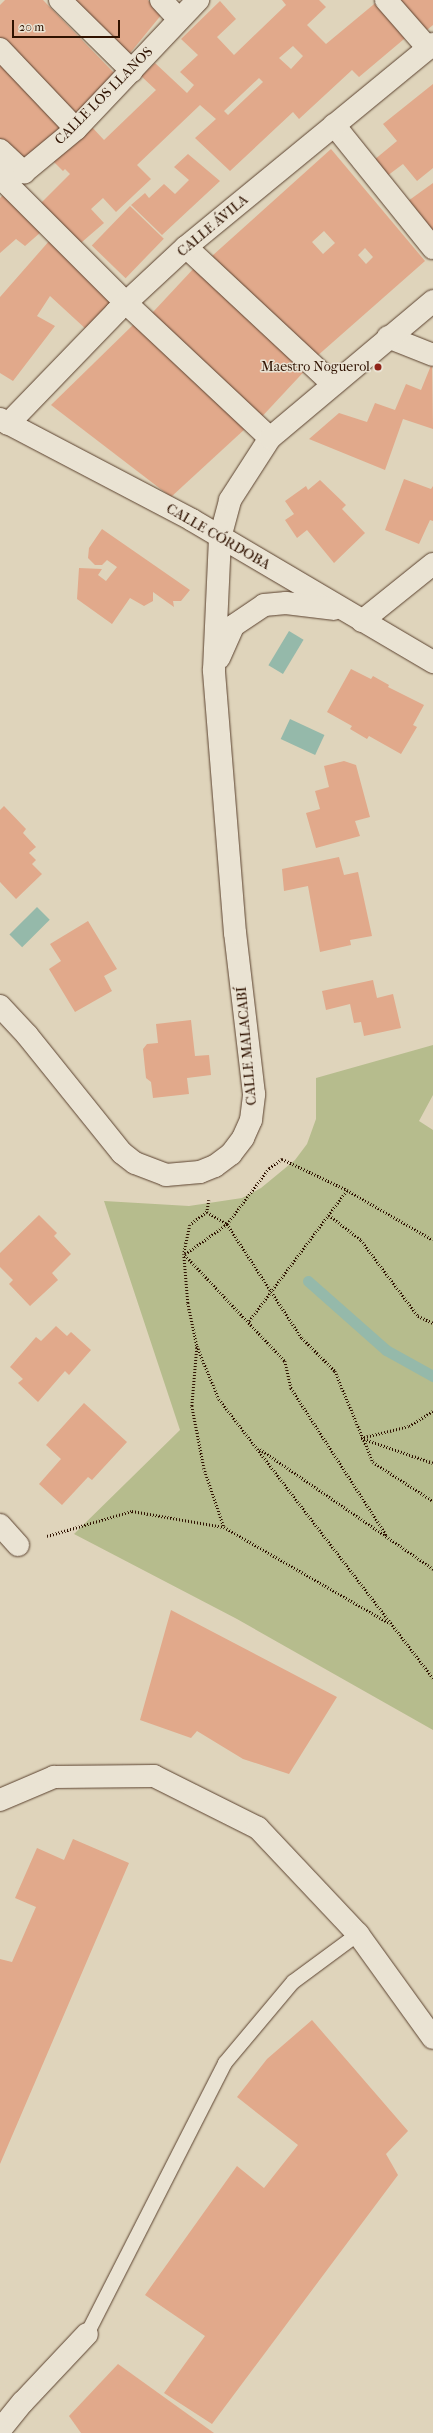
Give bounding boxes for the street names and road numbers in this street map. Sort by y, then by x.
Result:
street label: CALLE LOS LLANOS [52,44,156,148]
street label: CALLE ÁVILA [174,191,252,261]
street label: CALLE CÓRDOBA [163,500,273,574]
street label: CALLE MALACABÍ [233,986,261,1106]

